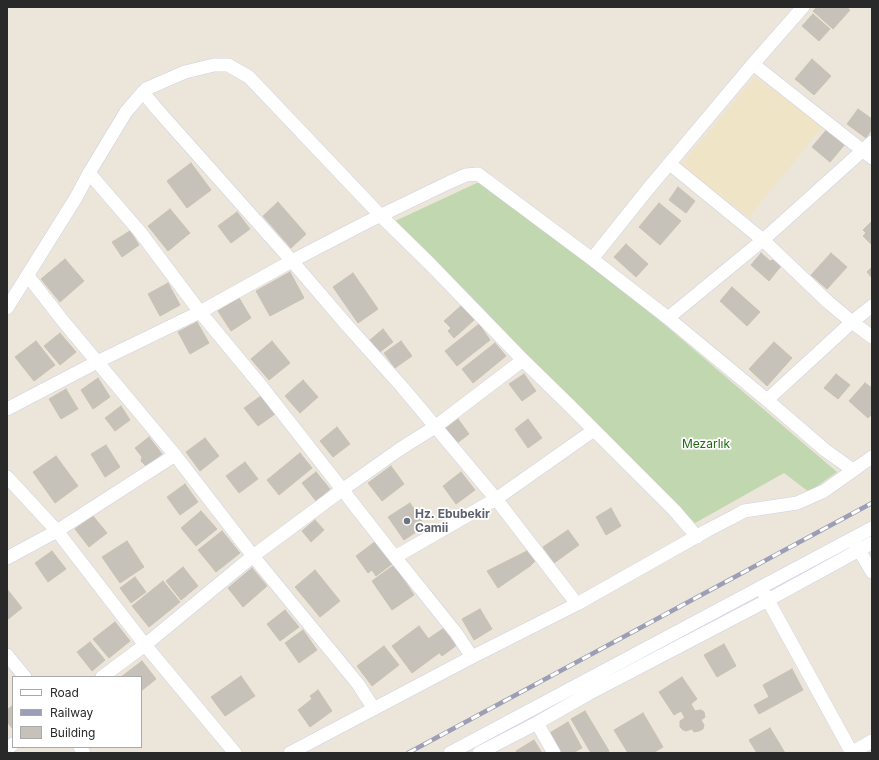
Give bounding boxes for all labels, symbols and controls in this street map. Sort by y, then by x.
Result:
park label: Mezarlık [682,437,730,451]
place label: Hz. Ebubekir Camii [415,507,490,535]
marker: Hz. Ebubekir Camii [402,516,412,526]
legend [12,676,142,748]
text: Road [50,685,79,700]
text: Railway [50,705,93,720]
text: Building [50,725,95,740]

